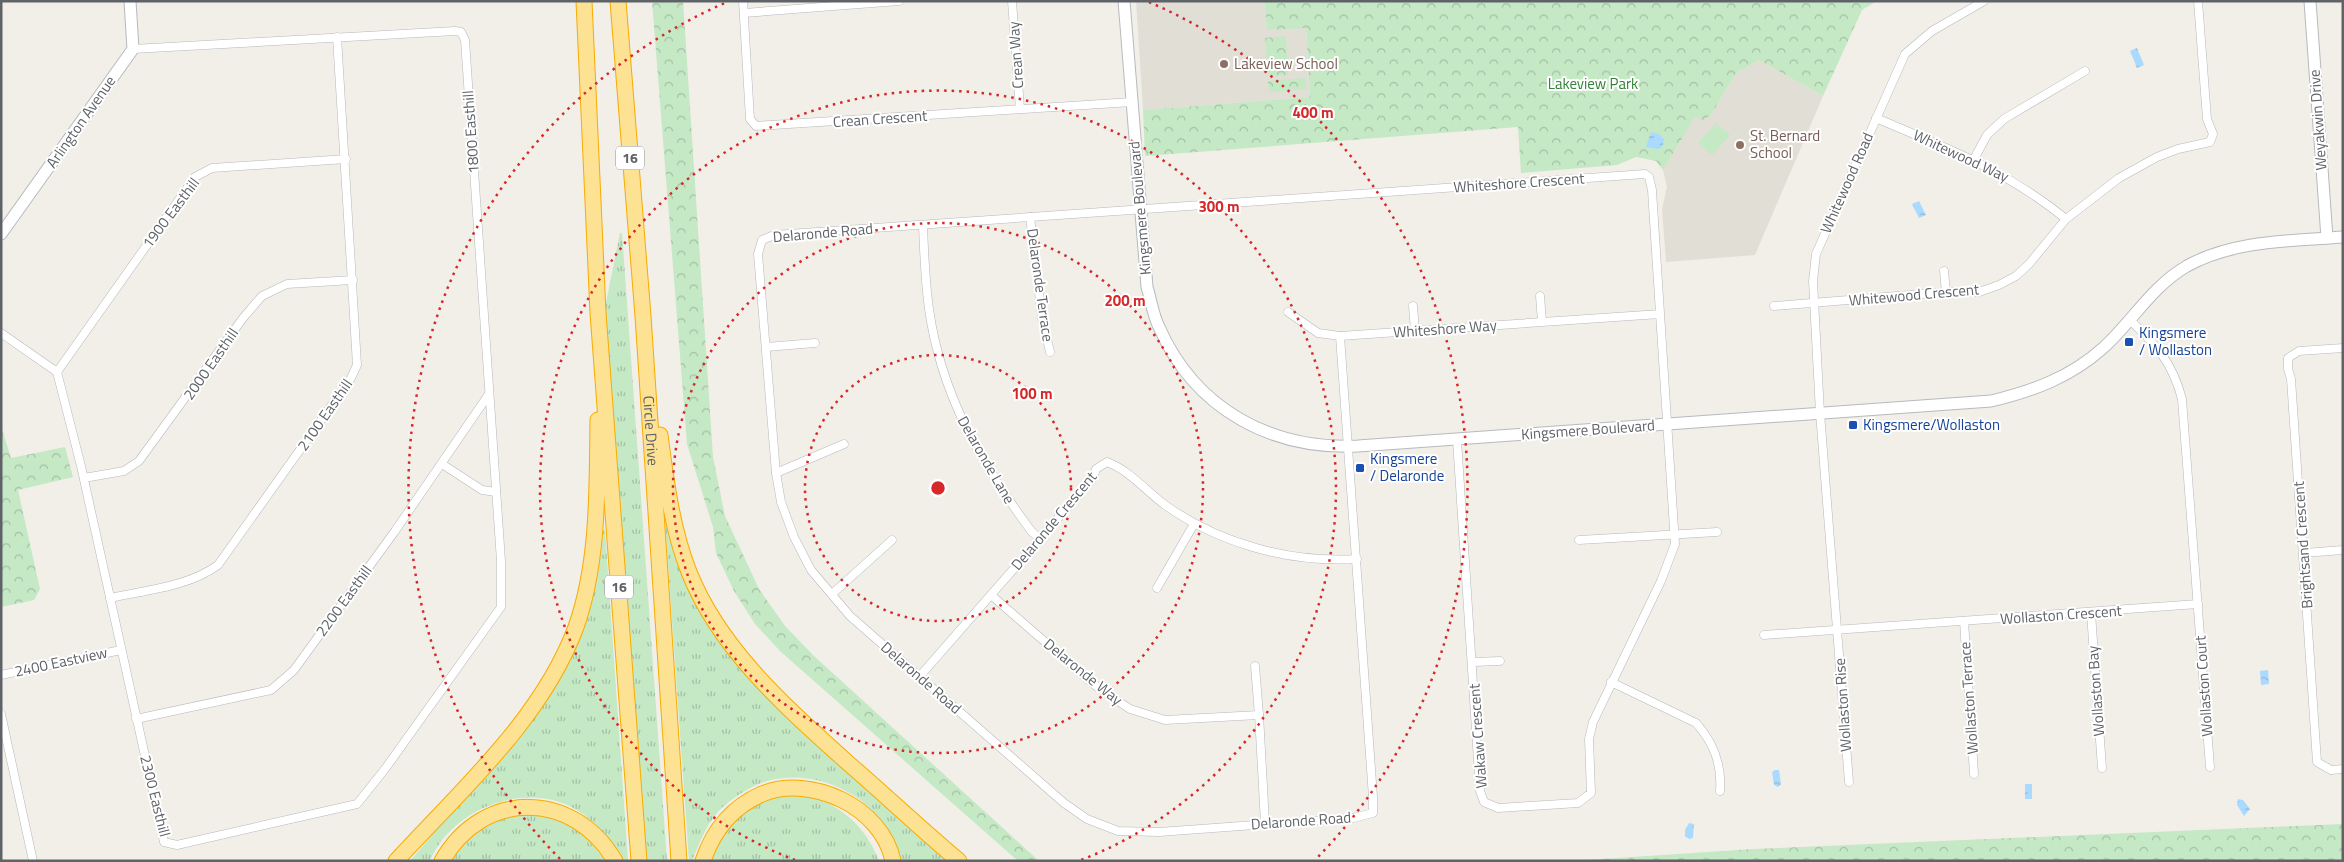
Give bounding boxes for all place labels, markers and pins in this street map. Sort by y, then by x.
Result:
place label: Lakeview School [1234,52,1338,75]
marker: Lakeview School [1218,58,1230,70]
place label: St. Bernard School [1750,124,1820,164]
marker: St. Bernard School [1734,139,1746,151]
place label: Kingsmere / Wollaston [2139,321,2212,361]
marker: Kingsmere / Wollaston [2123,336,2135,348]
place label: Kingsmere/Wollaston [1863,413,2000,436]
marker: Kingsmere/Wollaston [1847,419,1859,431]
place label: Kingsmere / Delaronde [1370,447,1444,487]
marker: Kingsmere / Delaronde [1354,462,1366,474]
centre of rings [929,479,947,497]

